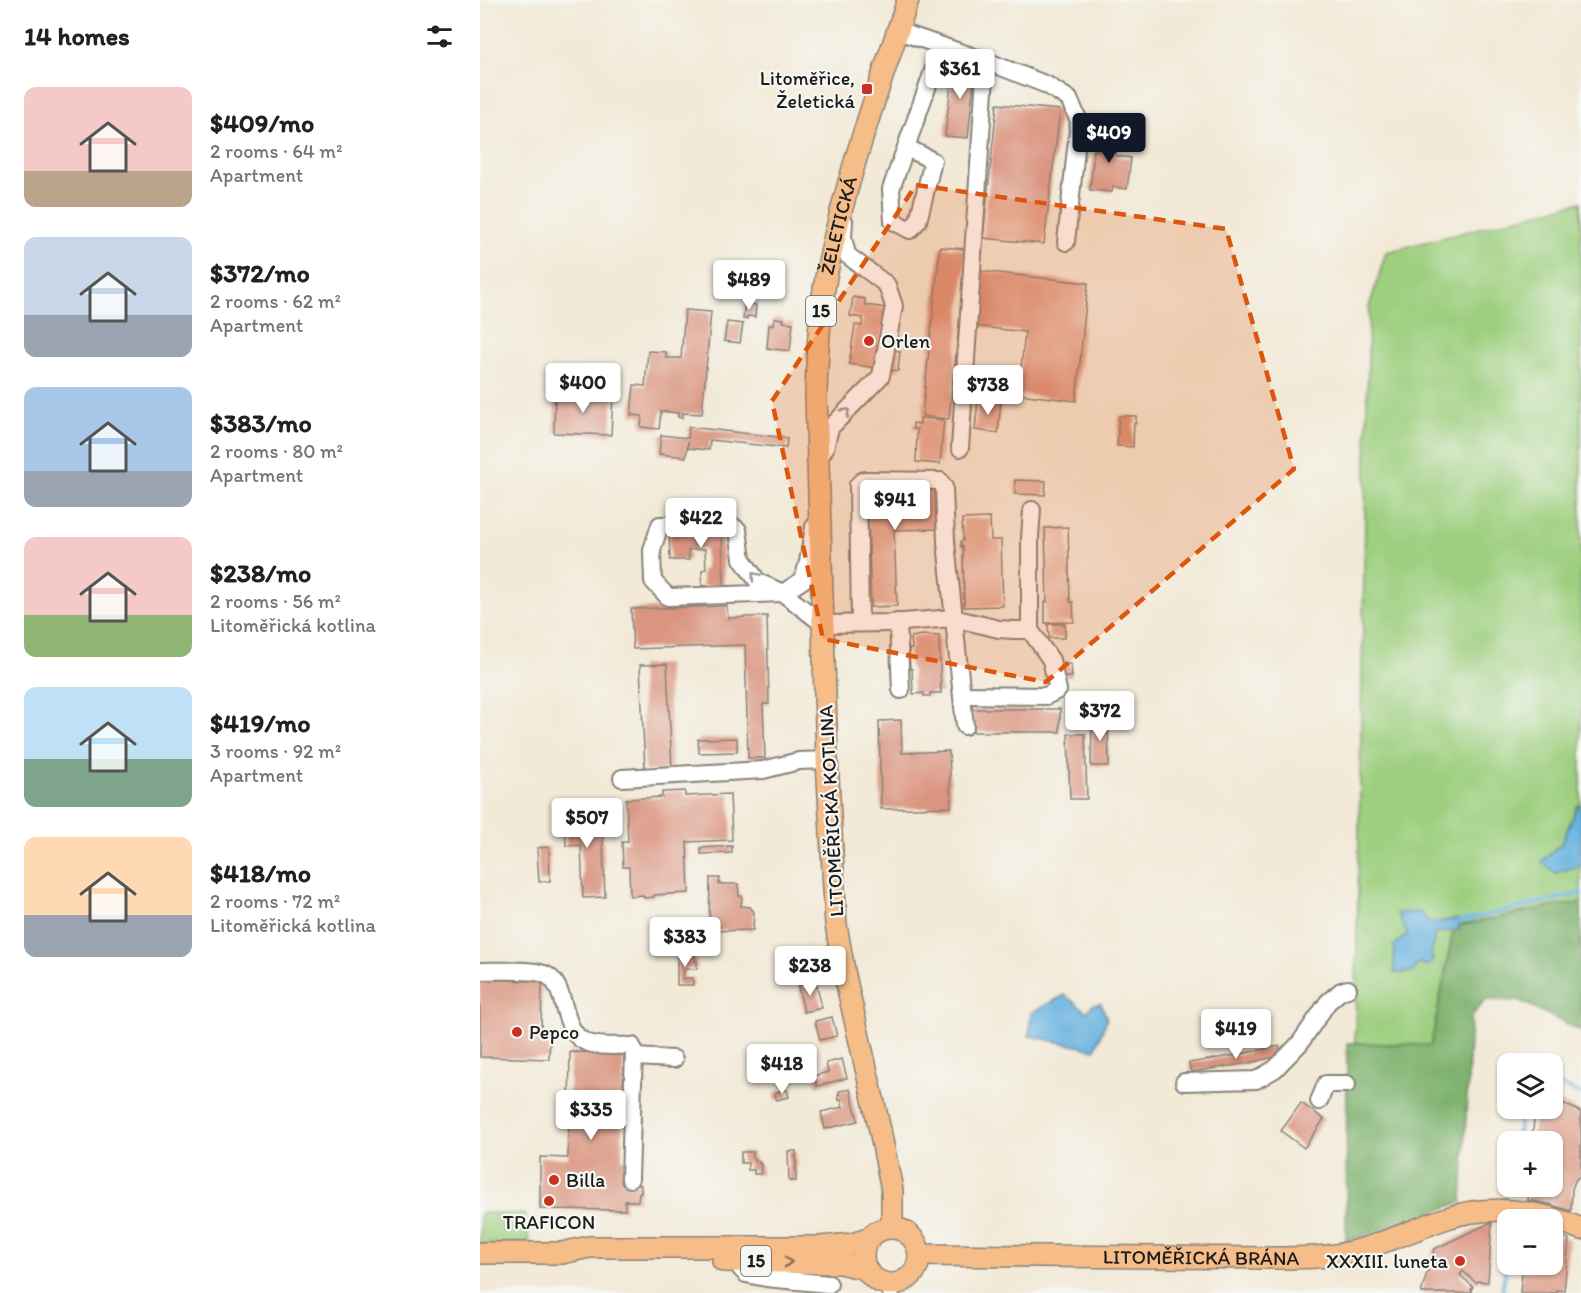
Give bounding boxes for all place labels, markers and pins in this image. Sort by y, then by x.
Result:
pin: $361 [924,49,996,100]
place label: Litoměřice, Želetická [760,66,856,113]
marker: Litoměřice, Želetická [860,82,874,96]
pin: $409 [1073,113,1145,164]
pin: $489 [713,260,785,311]
place label: Orlen [881,329,930,353]
marker: Orlen [862,334,876,348]
pin: $400 [547,363,619,414]
pin: $738 [952,365,1024,416]
pin: $941 [859,480,931,531]
pin: $422 [665,498,737,549]
pin: $372 [1064,691,1136,742]
pin: $507 [551,798,623,849]
pin: $383 [649,917,721,968]
pin: $238 [774,946,846,997]
pin: $419 [1200,1009,1272,1060]
place label: Pepco [529,1020,579,1044]
marker: Pepco [510,1025,524,1039]
pin: $418 [746,1044,818,1095]
pin: $335 [555,1090,627,1141]
place label: Billa [566,1168,605,1192]
marker: Billa [547,1173,561,1187]
marker: TRAFICON [542,1194,556,1208]
place label: TRAFICON [503,1210,595,1234]
place label: XXXIII. luneta [1326,1249,1449,1273]
marker: XXXIII. luneta [1453,1254,1467,1268]

